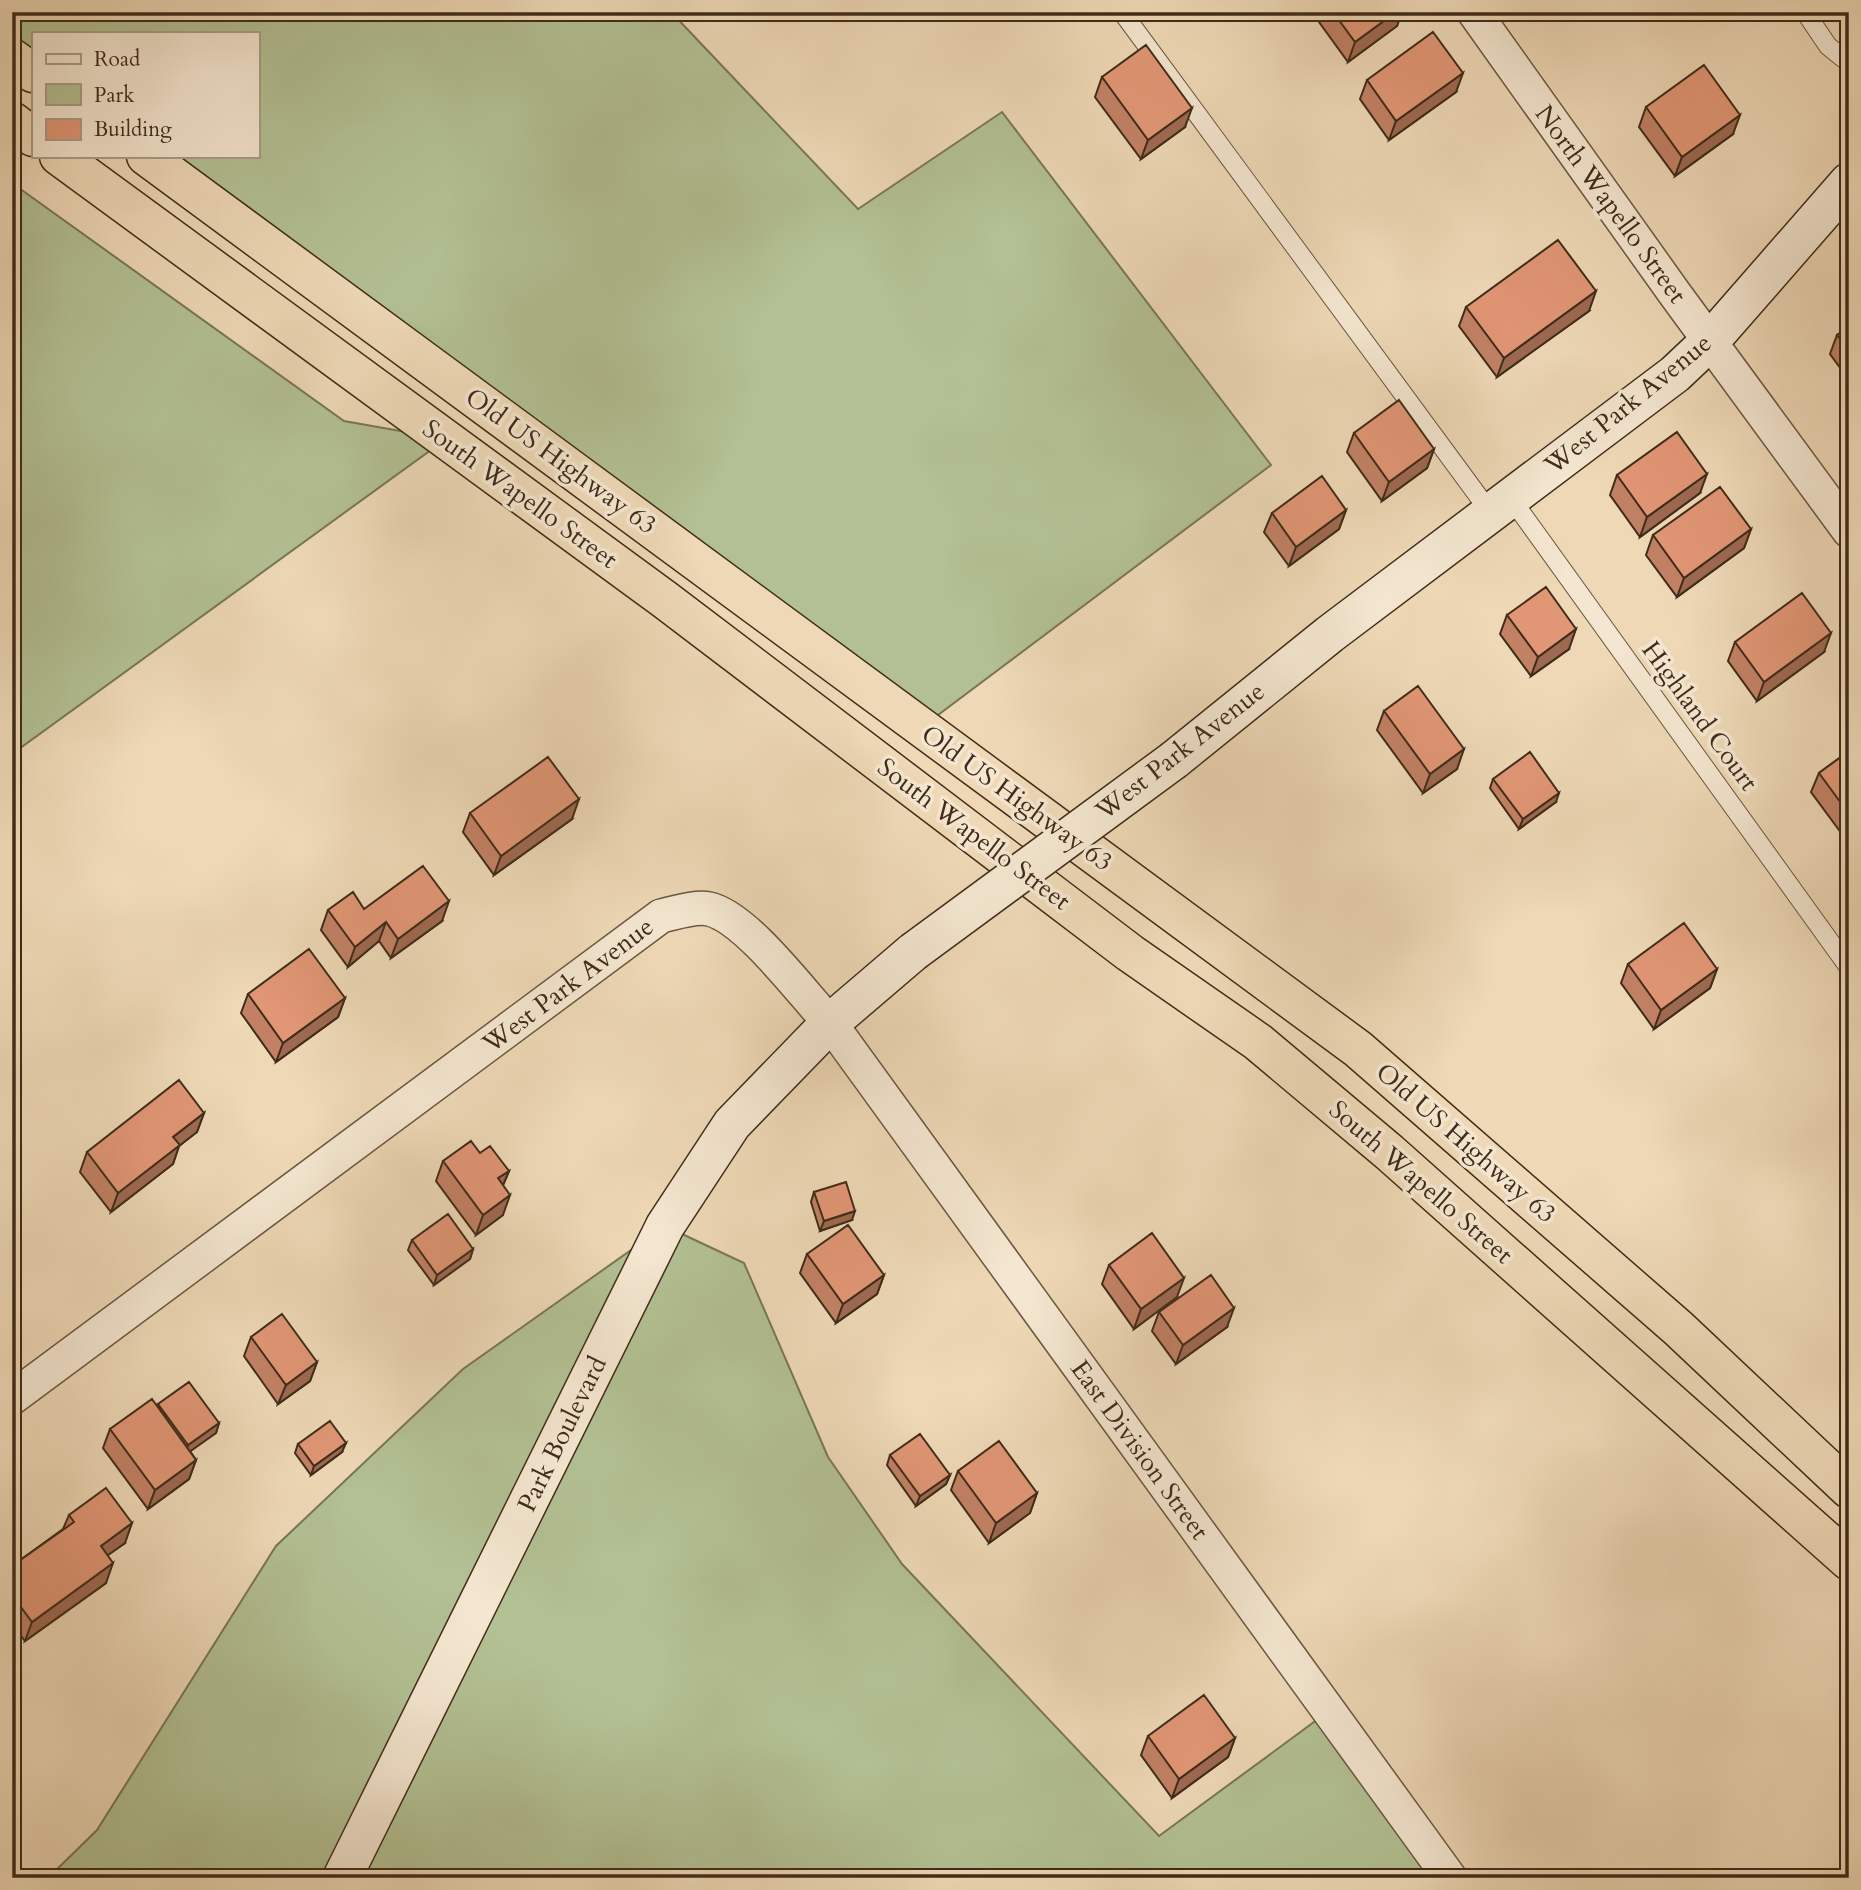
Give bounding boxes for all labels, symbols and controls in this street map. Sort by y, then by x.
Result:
legend [32,32,259,158]
text: Road [94,45,140,74]
text: Park [94,81,135,110]
street label: North Wapello Street [1527,98,1695,310]
text: Building [94,115,172,144]
street label: West Park Avenue [1536,326,1719,483]
street label: Old US Highway 63 [458,380,664,542]
street label: South Wapello Street [415,411,625,577]
street label: Highland Court [1634,634,1766,798]
street label: West Park Avenue [1087,674,1272,829]
street label: Old US Highway 63 [914,717,1120,879]
street label: South Wapello Street [870,750,1078,918]
street label: West Park Avenue [475,909,661,1061]
street label: Old US Highway 63 [1368,1055,1564,1231]
street label: South Wapello Street [1322,1092,1520,1272]
street label: Park Boulevard [509,1350,615,1518]
street label: East Division Street [1063,1353,1217,1547]

